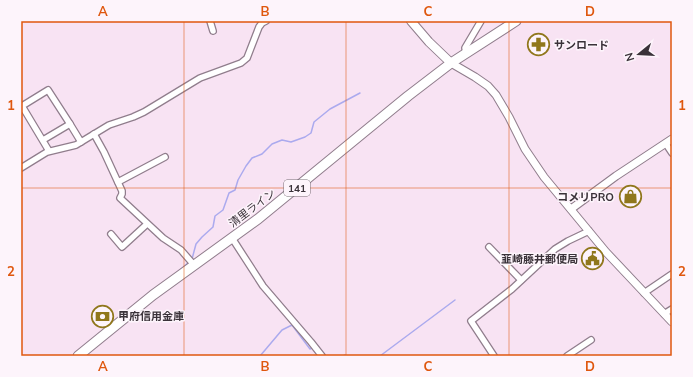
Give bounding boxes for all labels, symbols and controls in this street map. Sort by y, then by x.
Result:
text: A [98,3,108,19]
text: B [261,3,270,19]
text: C [424,3,433,19]
text: D [585,3,595,19]
pharmacy icon: サンロード [525,32,551,58]
north arrow [619,34,659,74]
place label: サンロード [554,38,609,52]
text: N [622,51,637,63]
text: 1 [7,97,15,113]
text: 1 [678,97,686,113]
road number: 141 [284,180,310,196]
shop icon: コメリPRO [617,184,643,210]
street label: 清里ライン [226,186,278,230]
place label: コメリPRO [557,190,614,204]
public building icon: 韮崎藤井郵便局 [580,246,606,272]
place label: 韮崎藤井郵便局 [501,252,578,266]
text: 2 [7,263,15,279]
text: 2 [678,263,686,279]
bank icon: 甲府信用金庫 [89,303,115,329]
place label: 甲府信用金庫 [118,309,184,323]
text: A [98,358,108,374]
text: B [261,358,270,374]
text: C [424,358,433,374]
text: D [585,358,595,374]

